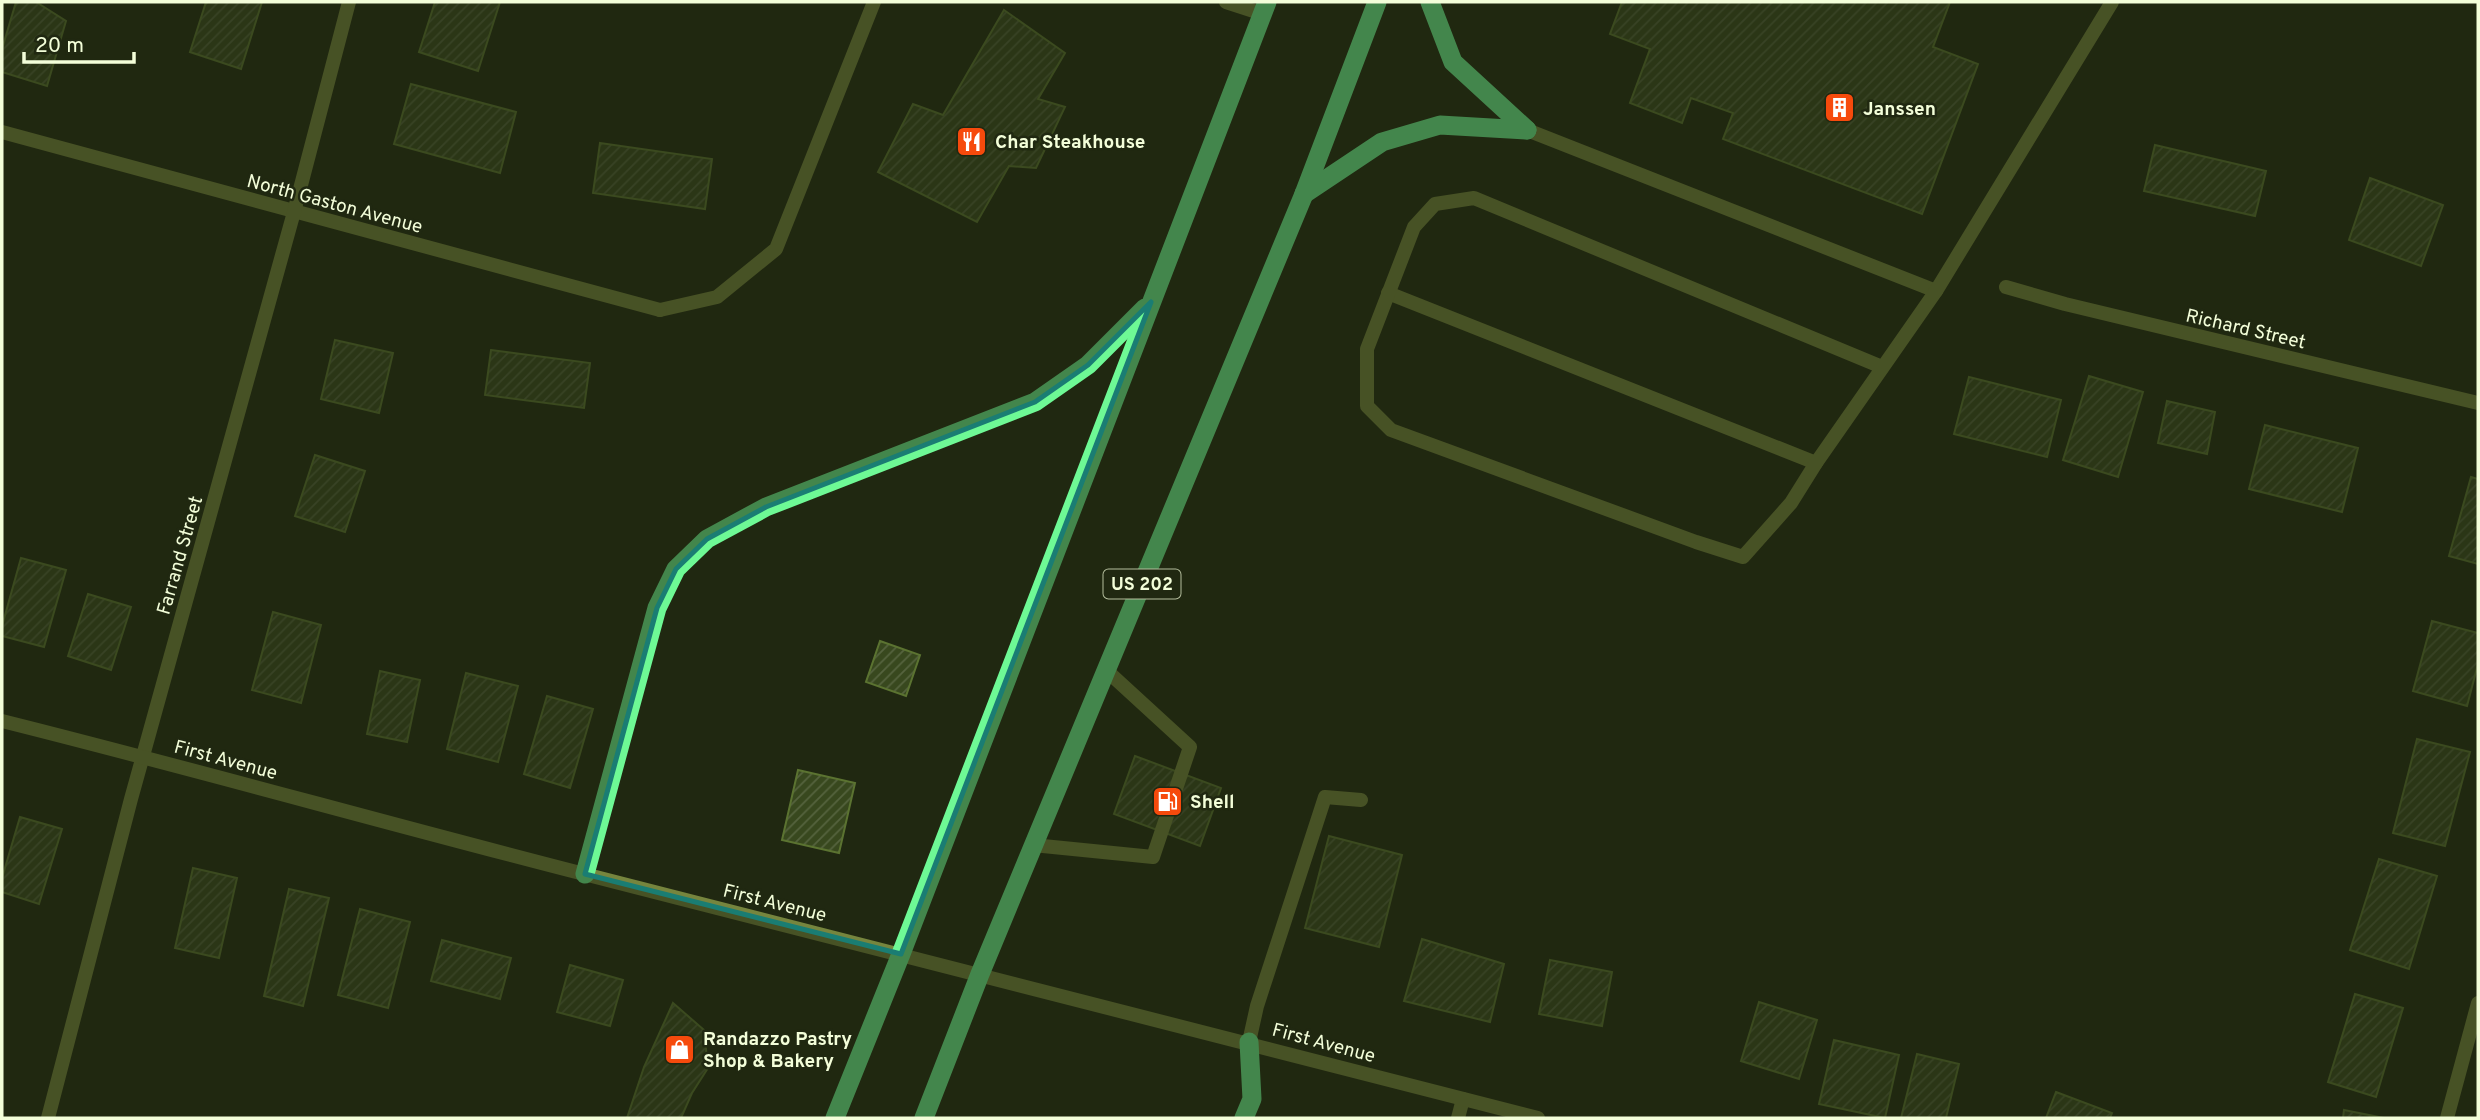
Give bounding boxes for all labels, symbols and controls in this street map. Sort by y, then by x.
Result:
scale bar [24,21,135,65]
text: 20 m [35,33,84,60]
building icon: Janssen [1823,91,1857,125]
place label: Janssen [1863,98,1936,122]
restaurant icon: Char Steakhouse [955,124,989,158]
place label: Char Steakhouse [995,131,1145,155]
street label: North Gaston Avenue [244,170,425,240]
street label: Richard Street [2183,304,2308,355]
street label: Farrand Street [153,493,209,618]
road number: US 202 [1104,570,1180,598]
street label: First Avenue [171,736,280,786]
fuel station icon: Shell [1150,784,1184,818]
place label: Shell [1190,791,1235,815]
street label: First Avenue [720,879,829,928]
street label: First Avenue [1269,1019,1378,1069]
place label: Randazzo Pastry Shop & Bakery [703,1028,852,1074]
shop icon: Randazzo Pastry Shop & Bakery [663,1032,697,1066]

